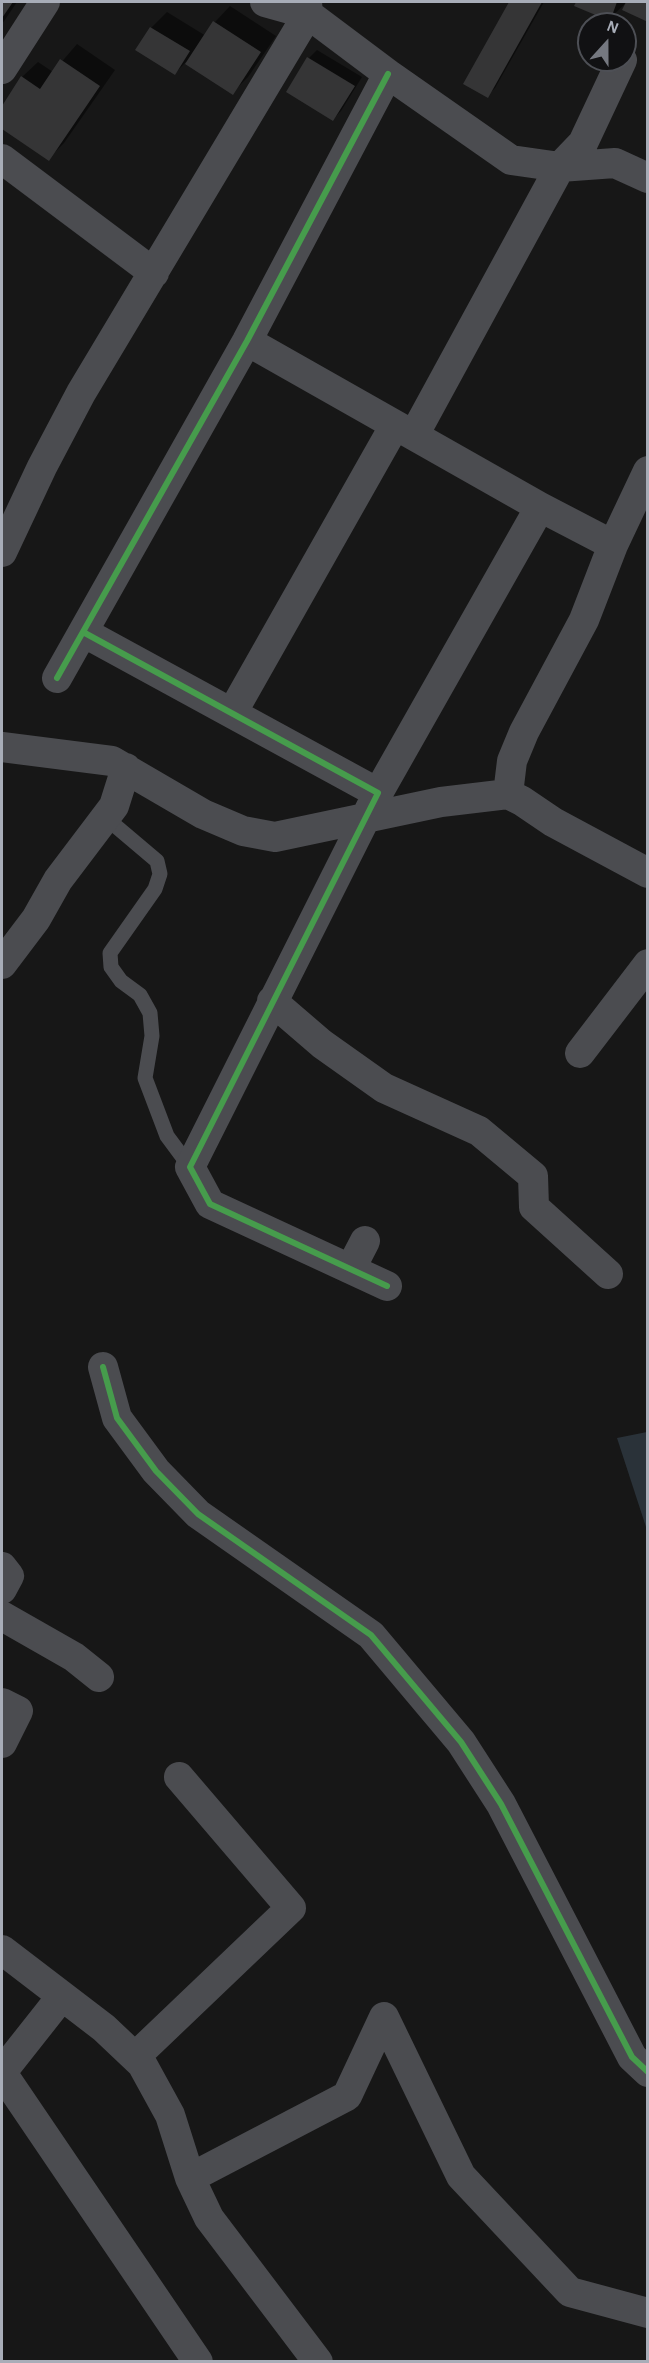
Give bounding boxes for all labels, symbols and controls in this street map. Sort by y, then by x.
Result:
north arrow [577,12,637,72]
text: N [605,18,621,37]

